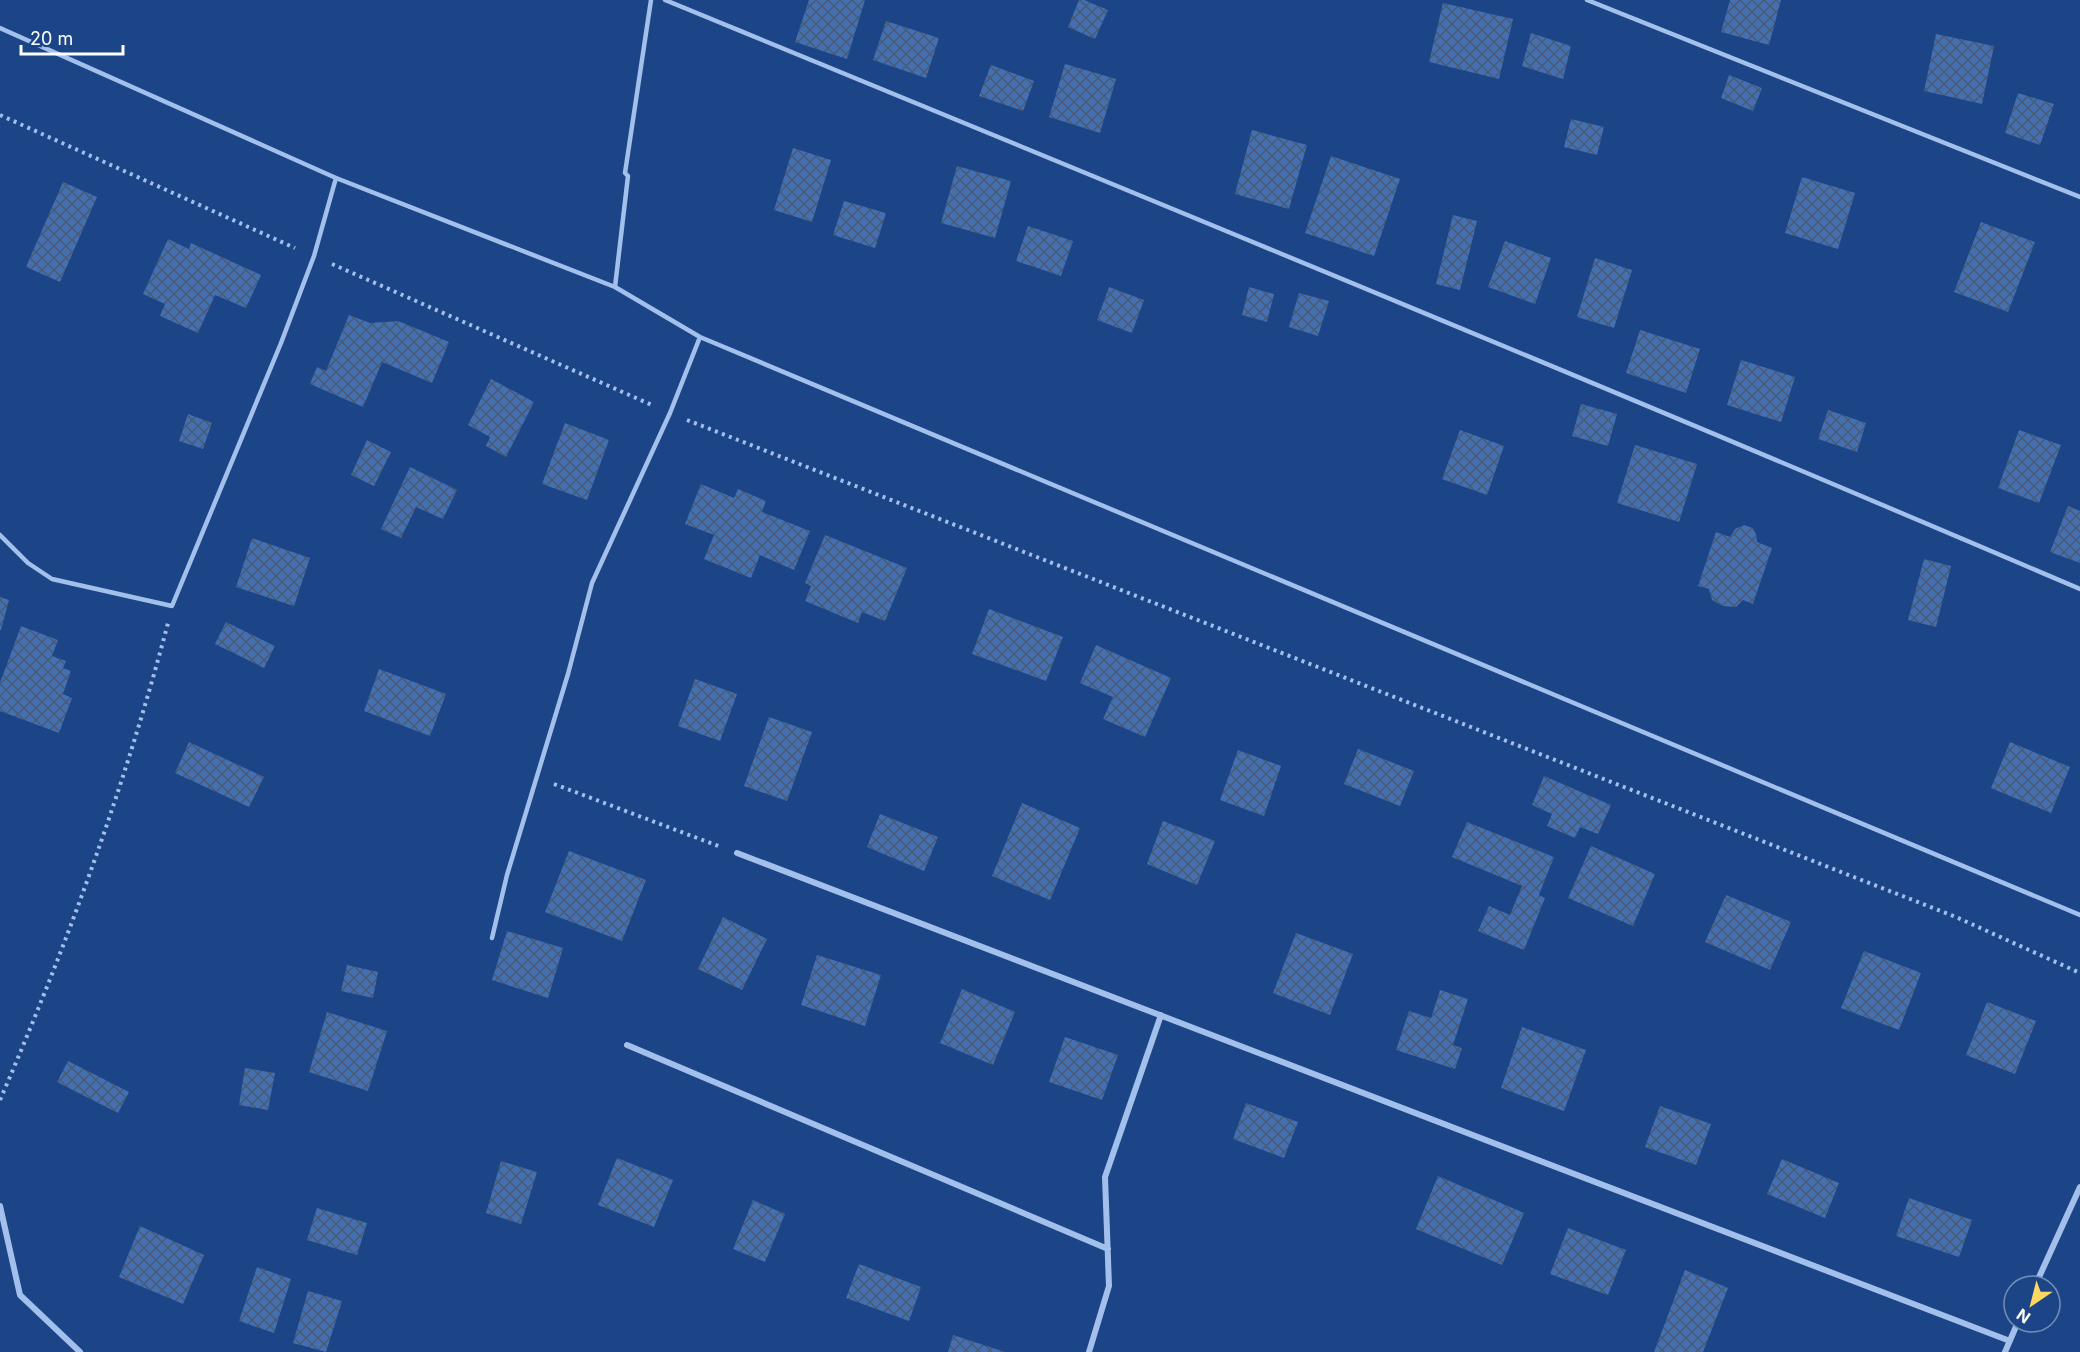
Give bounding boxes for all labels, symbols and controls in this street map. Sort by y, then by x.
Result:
scale bar [21,18,123,56]
text: 20 m [30,28,73,49]
north arrow [2002,1274,2062,1334]
text: N [2013,1305,2034,1328]

